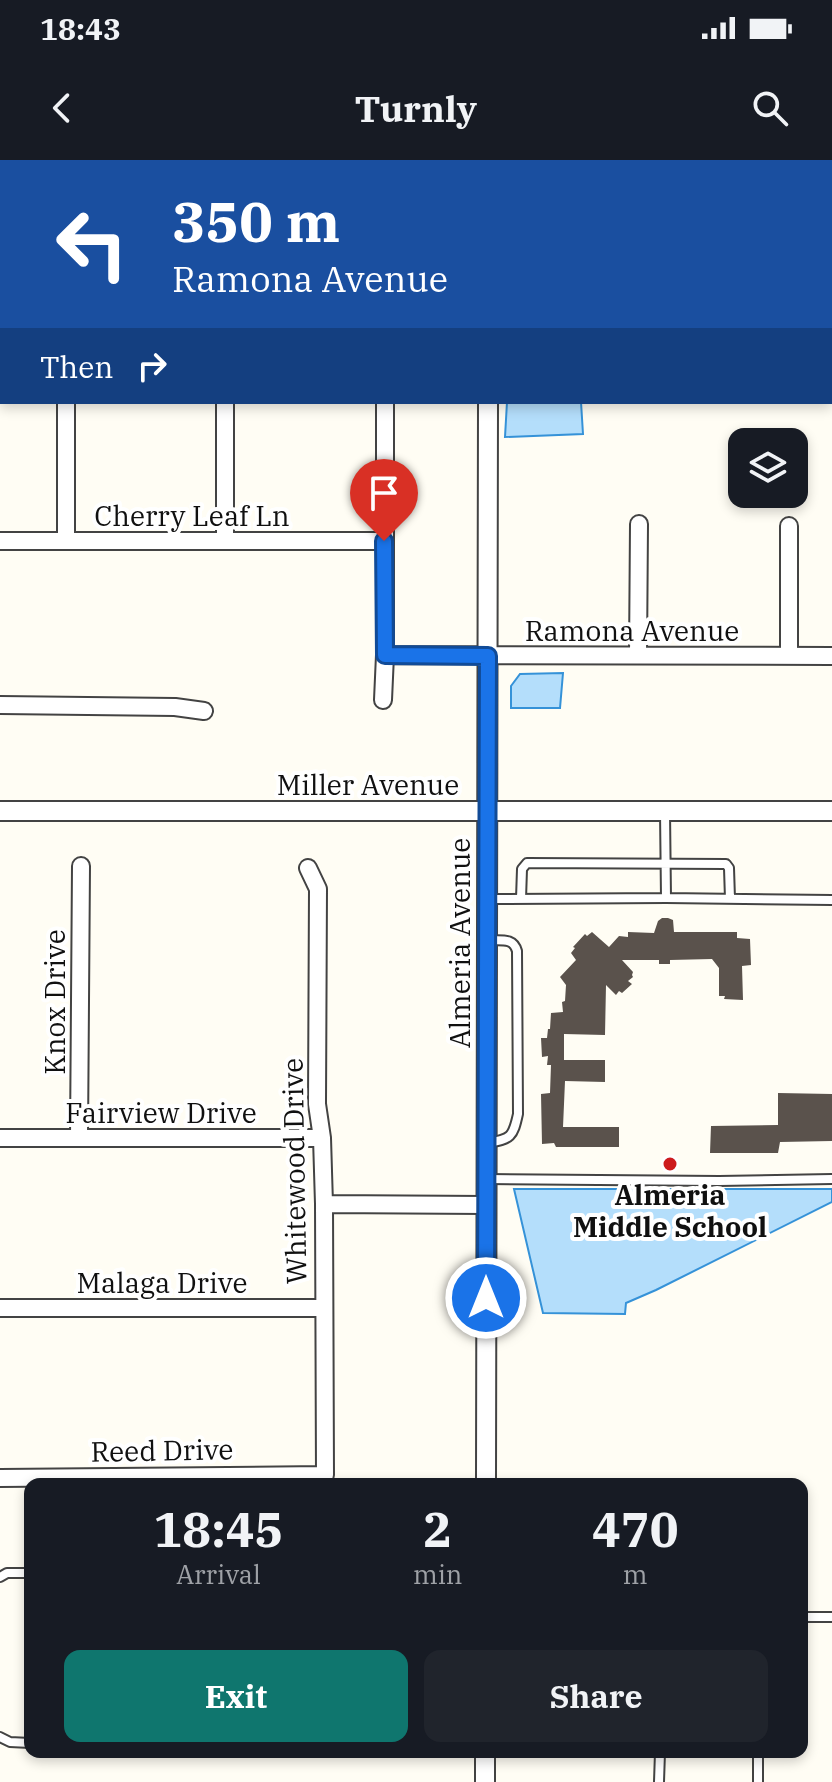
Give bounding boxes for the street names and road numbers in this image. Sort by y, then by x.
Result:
street label: Cherry Leaf Ln [94,497,290,534]
street label: Ramona Avenue [525,612,739,649]
street label: Miller Avenue [277,766,459,803]
street label: Almeria Avenue [441,838,478,1048]
street label: Knox Drive [36,929,73,1075]
street label: Whitewood Drive [274,1058,314,1284]
street label: Fairview Drive [65,1094,257,1131]
street label: Malaga Drive [77,1264,247,1301]
street label: Reed Drive [90,1430,234,1470]

